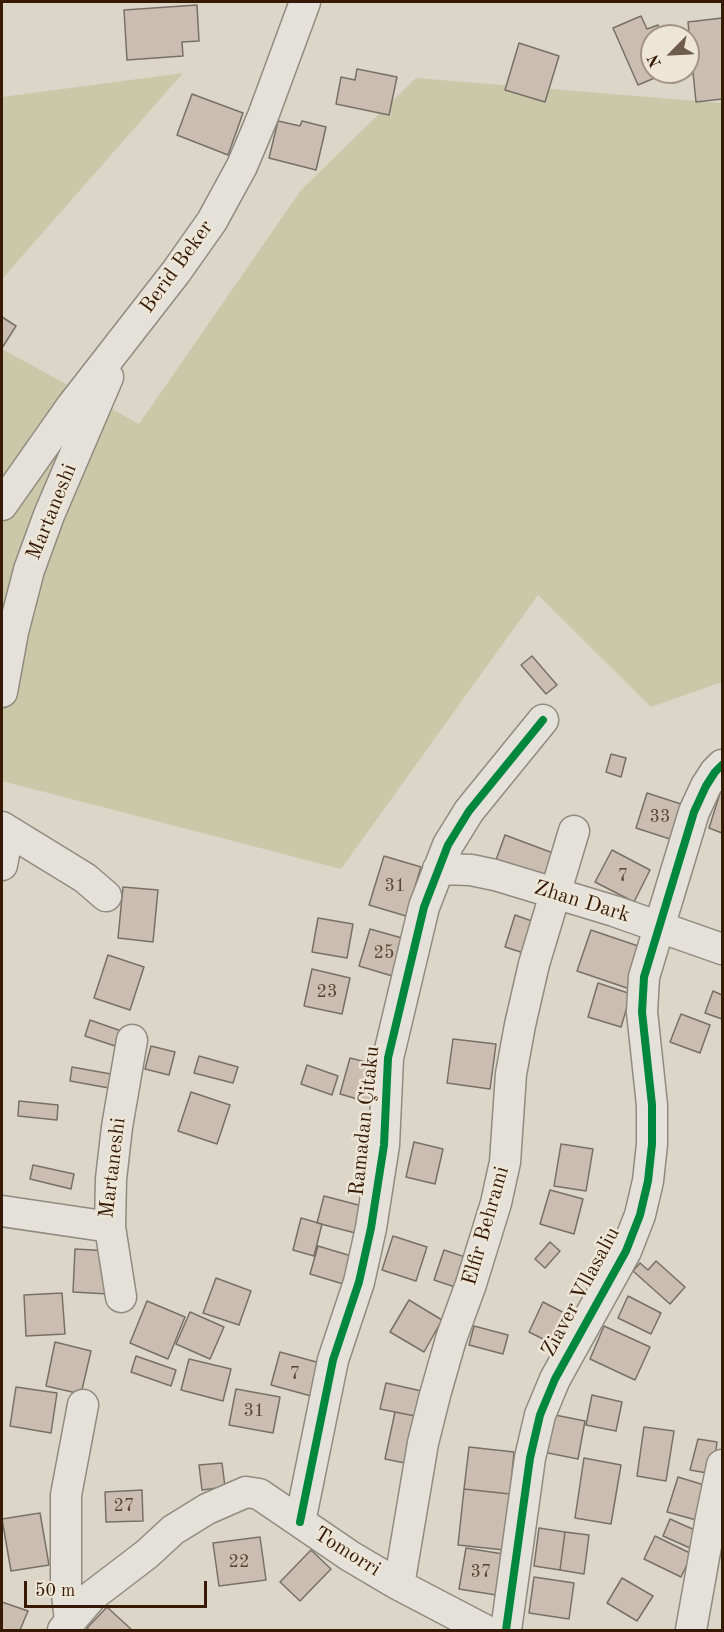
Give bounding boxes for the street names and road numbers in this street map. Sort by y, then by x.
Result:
street label: Berid Beker [135,216,219,318]
street label: Martaneshi [21,460,83,564]
street label: Zhan Dark [531,875,633,929]
street label: Ramadan Çitaku [345,1045,385,1197]
street label: Martaneshi [94,1116,132,1220]
street label: Elfir Behrami [457,1164,515,1288]
street label: Ziaver Vllasaliu [536,1223,626,1361]
street label: Tomorri [309,1522,385,1582]

